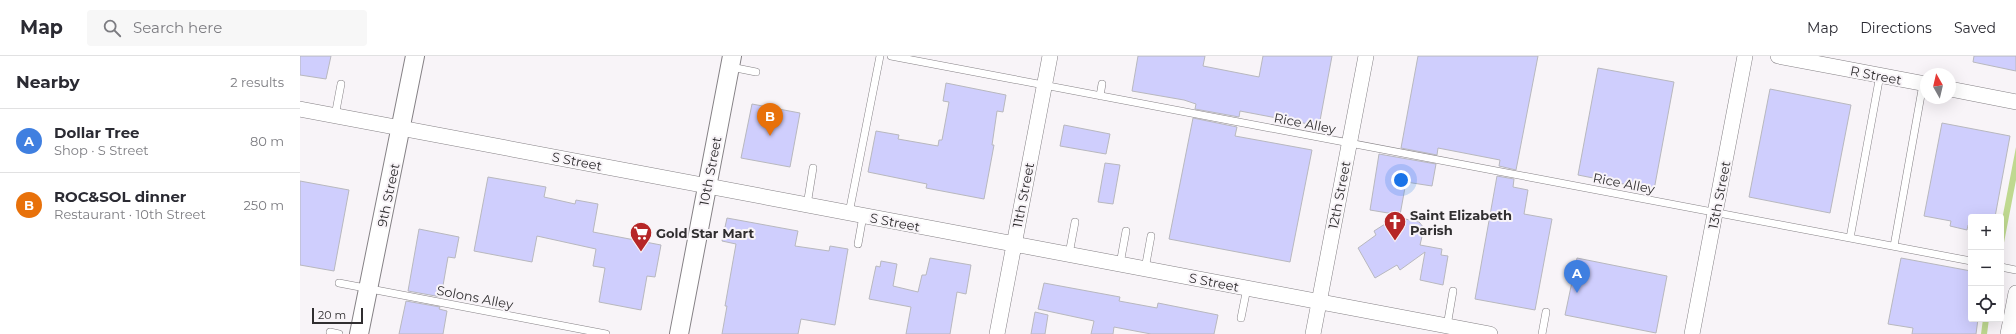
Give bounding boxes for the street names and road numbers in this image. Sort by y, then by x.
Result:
street label: R Street [1849,62,1903,88]
street label: Rice Alley [1273,109,1338,137]
street label: 10th Street [695,135,725,207]
street label: S Street [551,148,603,174]
street label: 12th Street [1325,160,1353,230]
street label: 13th Street [1705,160,1733,230]
street label: 11th Street [1009,161,1037,229]
street label: 9th Street [373,162,403,228]
street label: Rice Alley [1592,169,1657,197]
street label: S Street [869,209,921,235]
street label: S Street [1188,269,1240,295]
street label: Solons Alley [435,282,515,312]

